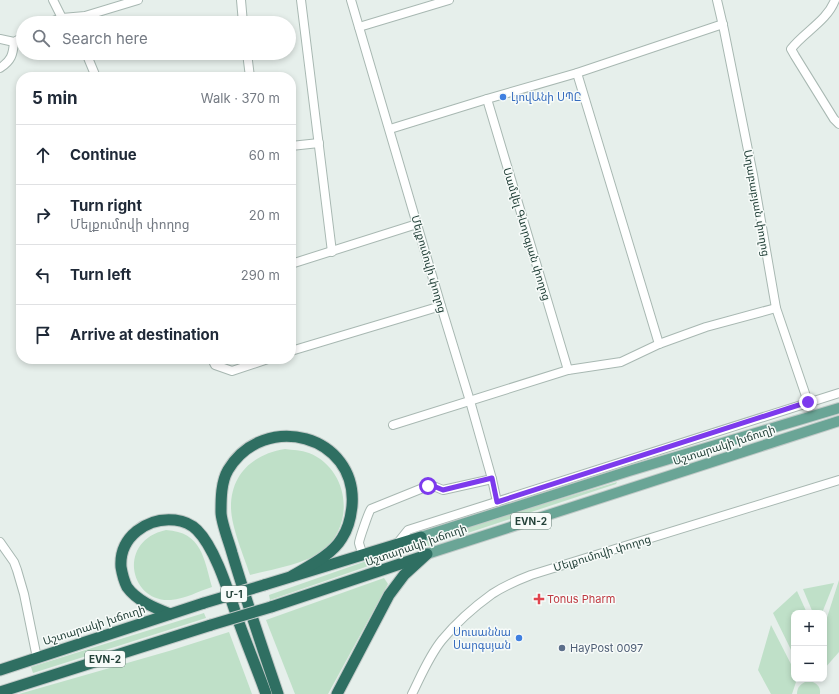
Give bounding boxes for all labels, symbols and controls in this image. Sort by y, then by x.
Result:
search box [16,16,296,60]
icon: search [30,27,52,49]
text: Search here [62,29,148,48]
text: 5 min [32,88,78,108]
text: Walk · 370 m [201,90,280,106]
place label: ԼյովԱնի ՍՊԸ [511,90,581,104]
marker: ԼյովԱնի ՍՊԸ [498,92,508,102]
icon: ahead [32,144,54,166]
text: Continue [70,145,137,164]
text: 60 m [249,147,280,163]
street label: Աղաբաբյան փողոց [741,149,773,257]
street label: Սամվել Գևորգյան փողոց [500,166,554,302]
text: Turn right [70,196,142,215]
icon: right [32,204,54,226]
text: 20 m [249,207,280,223]
street label: Մելքումովի փողոց [408,213,450,315]
text: Մելքումովի փողոց [70,216,189,232]
icon: left [32,264,54,286]
text: Turn left [70,265,131,284]
text: 290 m [241,267,280,283]
icon: arrive [32,324,54,346]
text: Arrive at destination [70,325,219,344]
route end [799,393,817,411]
street label: Աշտարակի խճուղի [671,422,777,468]
route start [419,477,437,495]
road number: EVN-2 [511,513,551,529]
street label: Աշտարակի խճուղի [363,521,469,569]
street label: Մելքումովի փողոց [552,532,652,574]
road number: Մ-1 [221,586,247,602]
place label: Tonus Pharm [547,592,615,606]
marker: Tonus Pharm [534,594,544,604]
street label: Աշտարակի խճուղի [41,602,147,648]
map controls [791,610,827,682]
button: + [791,610,827,646]
place label: Սուսաննա Սարգսյան [453,625,511,652]
marker: Սուսաննա Սարգսյան [514,633,524,643]
place label: HayPost 0097 [570,641,643,655]
marker: HayPost 0097 [557,643,567,653]
button: − [791,646,827,682]
road number: EVN-2 [85,651,125,667]

